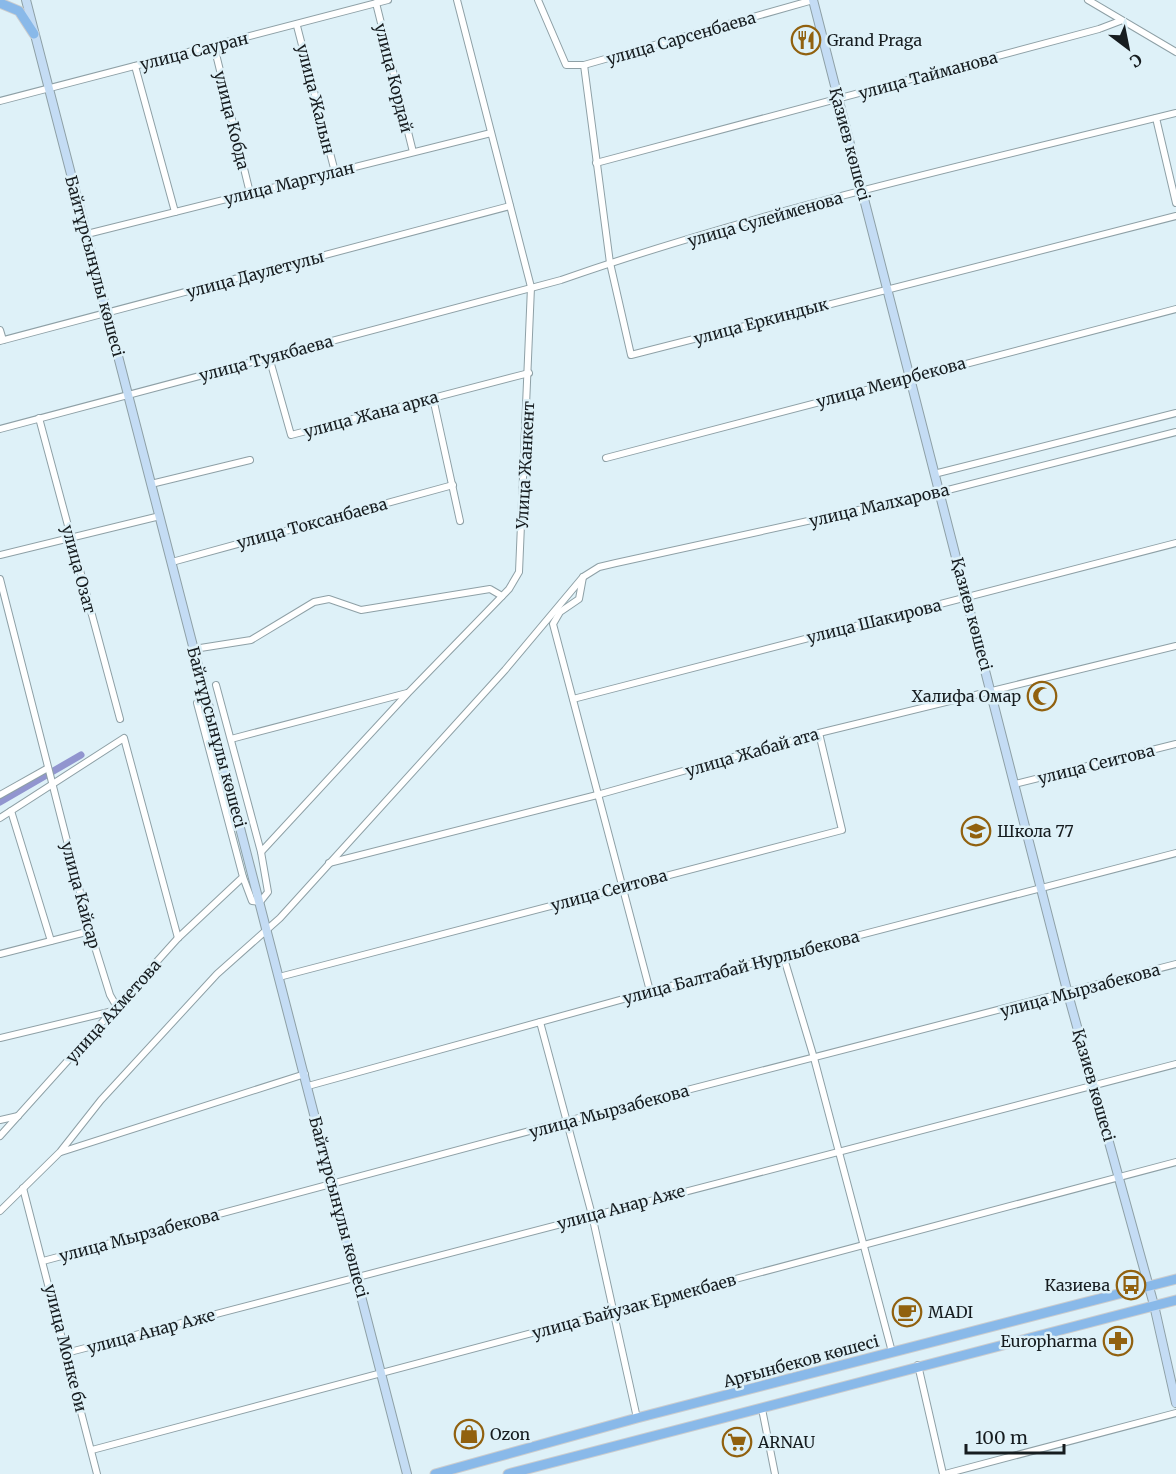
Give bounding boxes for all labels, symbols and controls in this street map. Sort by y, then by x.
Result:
street label: улица Сарсенбаева [604,7,758,69]
north arrow [1098,18,1158,78]
street label: улица Кордай [371,21,417,135]
restaurant icon: Grand Praga [790,24,822,56]
street label: улица Сауран [138,28,250,74]
place label: Grand Praga [827,30,922,50]
street label: улица Жалын [293,42,339,156]
street label: улица Тайманова [856,47,1000,103]
text: С [1126,49,1146,72]
street label: улица Кобда [210,69,254,172]
street label: Қазиев көшесі [825,85,875,203]
street label: улица Маргулан [222,157,356,209]
street label: Байтұрсынұлы көшесі [61,173,129,359]
street label: улица Сулейменова [685,187,845,251]
street label: улица Даулетулы [184,246,326,302]
street label: улица Еркиндык [692,293,830,349]
street label: улица Туякбаева [197,330,335,385]
street label: улица Меирбекова [814,352,968,412]
street label: улица Жана арка [302,386,441,442]
street label: Улица Жанкент [512,400,538,530]
street label: улица Малхарова [807,479,951,531]
street label: улица Токсанбаева [235,493,390,553]
street label: улица Озат [58,523,100,616]
street label: Қазиев көшесі [947,555,997,673]
street label: улица Шакирова [805,595,944,647]
street label: Байтұрсынұлы көшесі [183,644,251,830]
mosque icon: Халифа Омар [1026,680,1058,712]
place label: Халифа Омар [911,686,1021,706]
street label: улица Жабай ата [683,723,821,781]
street label: улица Сеитова [1036,740,1157,788]
school or university icon: Школа 77 [960,815,992,847]
place label: Школа 77 [997,821,1074,841]
street label: улица Кайсар [57,839,105,951]
street label: улица Сеитова [549,865,670,915]
street label: улица Балтабай Нурлыбекова [621,926,862,1008]
street label: улица Ахметова [61,955,165,1067]
street label: улица Мырзабекова [998,959,1162,1021]
street label: Қазиев көшесі [1068,1026,1120,1144]
street label: улица Мырзабекова [527,1080,691,1142]
street label: Байтұрсынұлы көшесі [305,1114,373,1300]
street label: улица Анар Аже [555,1180,687,1234]
street label: улица Мырзабекова [57,1204,221,1266]
street label: улица Байузак Ермекбаев [530,1269,738,1343]
bus stop icon: Казиева [1115,1269,1147,1301]
place label: Казиева [1045,1275,1110,1295]
street label: улица Монке би [40,1282,92,1414]
cafe icon: MADI [891,1296,923,1328]
place label: MADI [928,1302,973,1322]
street label: улица Анар Аже [85,1304,217,1358]
pharmacy icon: Europharma [1102,1325,1134,1357]
street label: Арғынбеков көшесі [720,1331,881,1392]
place label: Europharma [1000,1331,1097,1351]
scale bar [966,1417,1064,1455]
shop icon: Ozon [453,1418,485,1450]
place label: Ozon [490,1424,530,1444]
supermarket icon: ARNAU [721,1426,753,1458]
text: 100 m [975,1426,1028,1449]
place label: ARNAU [757,1432,815,1452]

